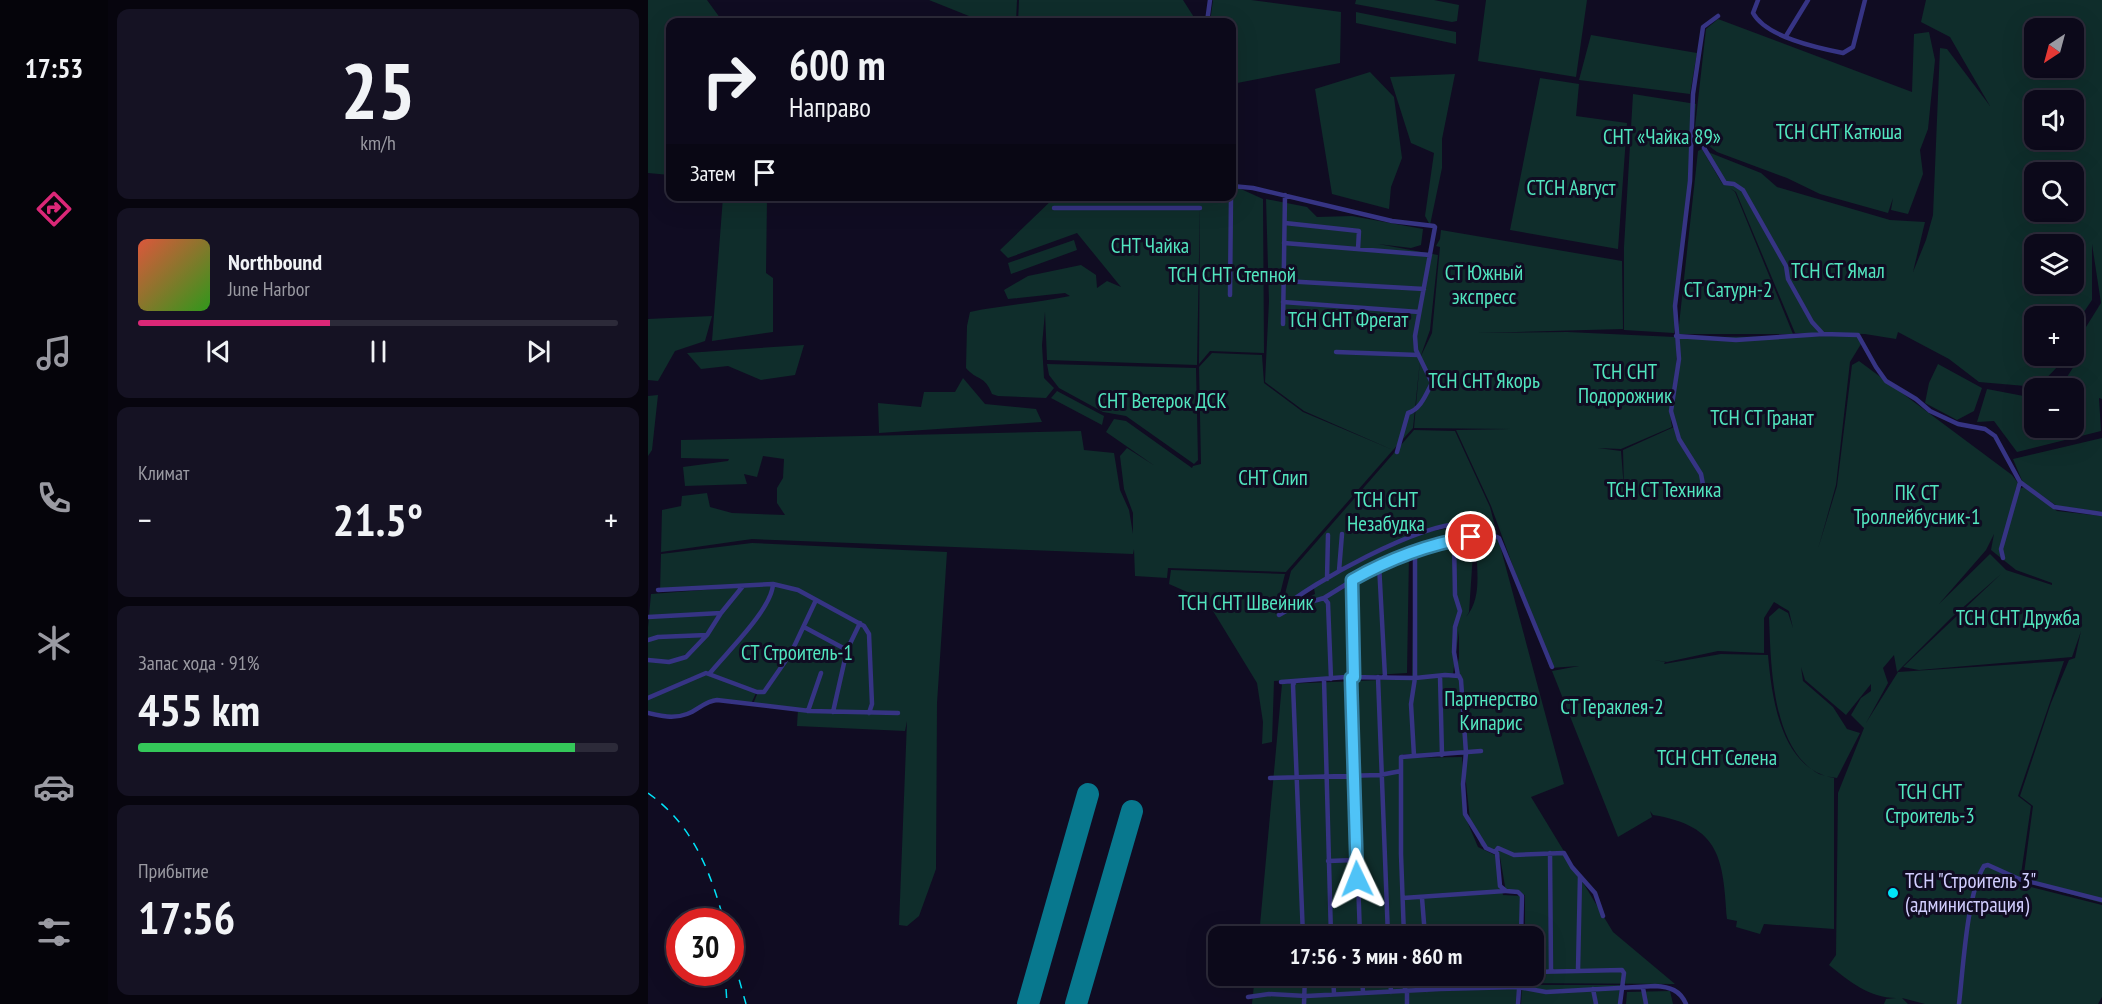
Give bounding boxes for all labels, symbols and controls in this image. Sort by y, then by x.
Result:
north arrow [2024,18,2084,78]
map controls [2024,18,2084,438]
text: 600 m [789,37,886,92]
text: 25 [341,40,415,141]
icon: right [690,42,768,120]
text: 17:53 [25,51,83,85]
text: Направо [789,90,871,124]
button: sound [2024,90,2084,150]
park label: ТСН СНТ Катюша [1776,118,1902,145]
park label: СНТ «Чайка 89» [1603,123,1721,150]
text: km/h [360,130,396,156]
icon: arrive [748,156,781,189]
text: Затем [690,159,736,187]
button: search [2024,162,2084,222]
park label: СТСН Август [1527,174,1616,201]
icon: directions [33,188,75,230]
park label: СНТ Чайка [1111,232,1189,259]
button: layers [2024,234,2084,294]
text: Northbound [228,248,322,276]
park label: ТСН СТ Ямал [1791,257,1885,284]
park label: СТ Южный экспресс [1445,259,1523,310]
park label: ТСН СНТ Степной [1168,261,1296,288]
text: June Harbor [228,276,310,302]
park label: СТ Сатурн-2 [1684,276,1772,303]
park label: ТСН СНТ Фрегат [1288,306,1408,333]
button: + [2024,306,2084,366]
icon: music [33,332,75,374]
icon: previous [202,335,235,368]
icon: pause [362,335,395,368]
icon: next [522,335,555,368]
park label: ТСН СНТ Подорожник [1578,358,1672,409]
park label: ТСН СНТ Якорь [1428,367,1540,394]
button: − [2024,378,2084,438]
park label: СНТ Ветерок ДСК [1097,387,1227,414]
park label: ТСН СТ Гранат [1710,404,1814,431]
text: Климат [138,460,189,486]
park label: СНТ Слип [1238,464,1308,491]
park label: ТСН СТ Техника [1607,476,1721,503]
icon: phone [33,477,75,519]
park label: ПК СТ Троллейбусник-1 [1854,479,1980,530]
park label: ТСН СНТ Незабудка [1347,486,1425,537]
text: 21.5° [333,490,423,548]
text: − [138,498,152,541]
text: + [604,498,618,541]
pin [1445,511,1496,562]
icon: arrive [1454,520,1487,553]
park label: ТСН СНТ Швейник [1178,589,1314,616]
park label: ТСН СНТ Дружба [1956,604,2080,631]
icon: climate [33,622,75,664]
park label: СТ Строитель-1 [741,639,853,666]
text: Запас хода · 91% [138,650,259,676]
text: 455 km [138,680,260,738]
park label: Партнерство Кипарис [1444,685,1538,736]
park label: СТ Гераклея-2 [1560,693,1664,720]
park label: ТСН СНТ Селена [1657,744,1777,771]
icon: car [33,766,75,808]
park label: ТСН СНТ Строитель-3 [1885,778,1975,829]
position arrow [1325,847,1389,911]
text: Прибытие [138,858,209,884]
place label: ТСН "Строитель 3" (администрация) [1905,867,2036,918]
marker: ТСН "Строитель 3" (администрация) [1886,886,1900,900]
text: 17:56 [138,888,235,946]
speed limit sign: 30 [666,908,744,986]
icon: filters [33,911,75,953]
text: 17:56 · 3 мин · 860 m [1290,942,1462,970]

